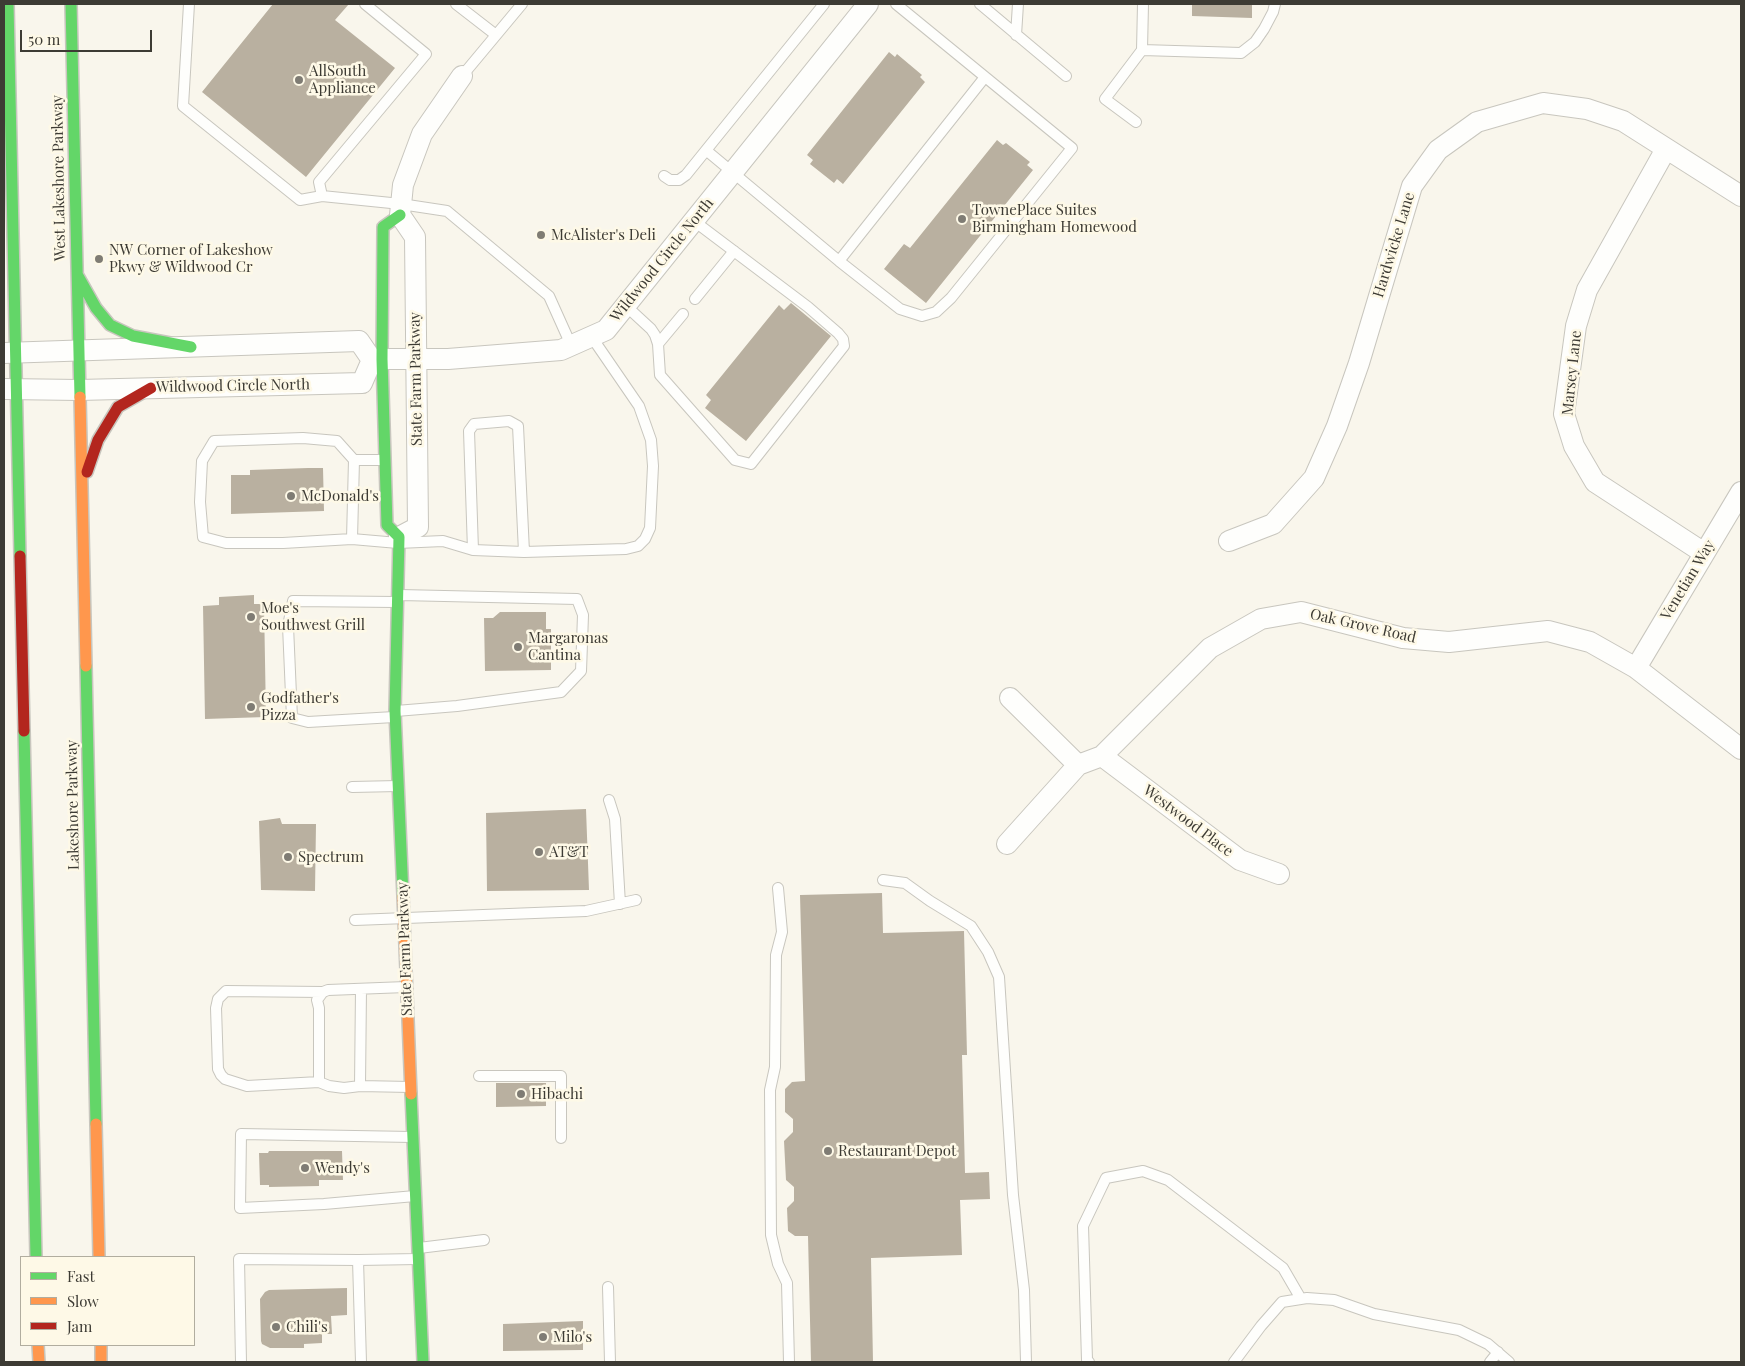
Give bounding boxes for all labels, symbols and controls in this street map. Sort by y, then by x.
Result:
scale bar [22,20,155,52]
text: 50 m [28,29,60,49]
place label: AllSouth Appliance [309,62,376,97]
marker: AllSouth Appliance [293,74,305,86]
street label: West Lakeshore Parkway [49,95,69,261]
street label: Hardwicke Lane [1369,190,1419,300]
street label: Wildwood Circle North [607,195,717,325]
place label: TownePlace Suites Birmingham Homewood [972,201,1137,236]
marker: TownePlace Suites Birmingham Homewood [956,213,968,225]
place label: McAlister's Deli [551,226,656,244]
marker: McAlister's Deli [535,229,547,241]
place label: NW Corner of Lakeshow Pkwy & Wildwood Cr [109,241,273,276]
marker: NW Corner of Lakeshow Pkwy & Wildwood Cr [93,253,105,265]
street label: State Farm Parkway [406,312,426,446]
street label: Marsey Lane [1559,330,1585,416]
street label: Wildwood Circle North [156,376,310,396]
place label: McDonald's [301,487,379,505]
marker: McDonald's [285,490,297,502]
street label: Venetian Way [1657,537,1719,623]
place label: Moe's Southwest Grill [261,599,365,634]
street label: Oak Grove Road [1308,605,1418,647]
marker: Moe's Southwest Grill [245,611,257,623]
place label: Margaronas Cantina [528,629,608,664]
marker: Margaronas Cantina [512,641,524,653]
place label: Godfather's Pizza [261,689,339,724]
marker: Godfather's Pizza [245,701,257,713]
street label: Lakeshore Parkway [63,740,83,870]
street label: Westwood Place [1140,781,1236,861]
place label: AT&T [549,843,589,861]
marker: AT&T [533,846,545,858]
place label: Spectrum [298,848,364,866]
marker: Spectrum [282,851,294,863]
street label: State Farm Parkway [394,882,416,1016]
place label: Hibachi [531,1085,583,1103]
marker: Hibachi [515,1088,527,1100]
place label: Restaurant Depot [838,1142,956,1160]
marker: Restaurant Depot [822,1145,834,1157]
place label: Wendy's [315,1159,370,1177]
marker: Wendy's [299,1162,311,1174]
legend [20,1256,195,1346]
text: Fast [67,1266,95,1286]
text: Slow [67,1291,99,1311]
text: Jam [67,1316,92,1336]
place label: Chili's [286,1318,328,1336]
marker: Chili's [270,1321,282,1333]
place label: Milo's [553,1328,592,1346]
marker: Milo's [537,1331,549,1343]

